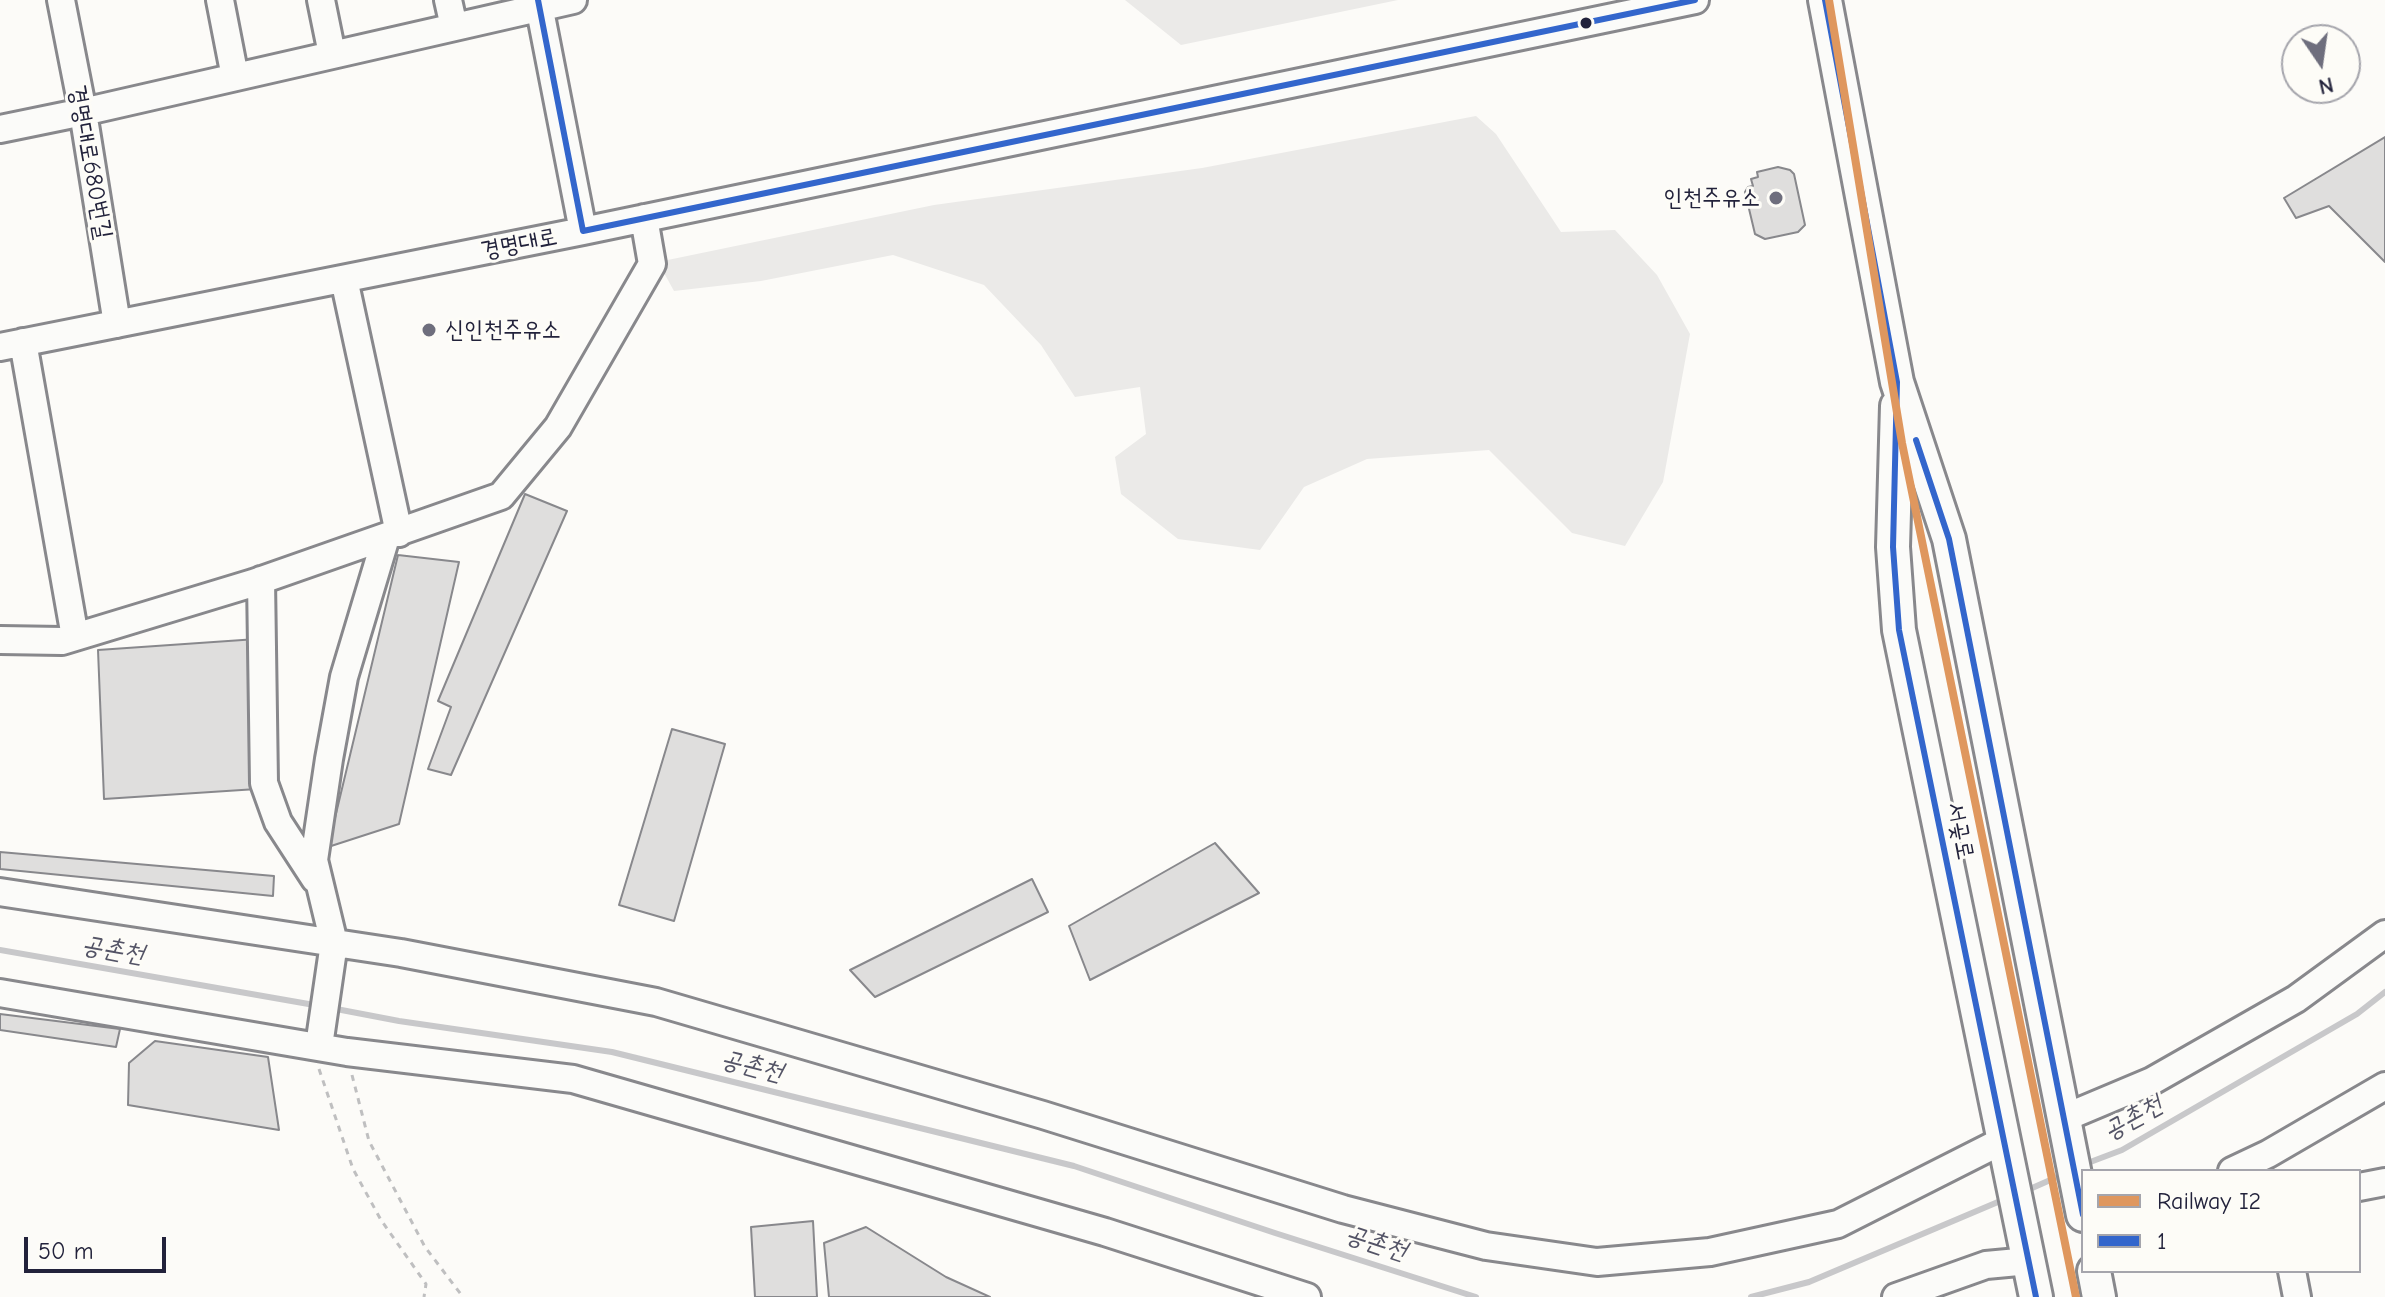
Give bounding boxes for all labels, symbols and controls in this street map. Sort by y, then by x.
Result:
unlabelled marker [1578,15,1594,31]
north arrow [2281,24,2361,104]
text: N [2316,71,2336,100]
street label: 경명대로680번길 [62,83,118,241]
place label: 인천주유소 [1663,184,1760,212]
marker: 인천주유소 [1767,189,1785,207]
street label: 경명대로 [478,222,560,266]
place label: 신인천주유소 [445,316,561,344]
marker: 신인천주유소 [420,321,438,339]
street label: 서곶로 [1940,800,1980,862]
water label: 공촌천 [79,929,147,971]
water label: 공촌천 [718,1043,786,1089]
water label: 공촌천 [2098,1089,2168,1147]
legend [2081,1169,2361,1273]
text: Railway I2 [2157,1187,2261,1215]
water label: 공촌천 [1341,1218,1411,1268]
scale bar [28,1221,170,1271]
text: 1 [2157,1227,2167,1255]
text: 50 m [38,1237,94,1265]

